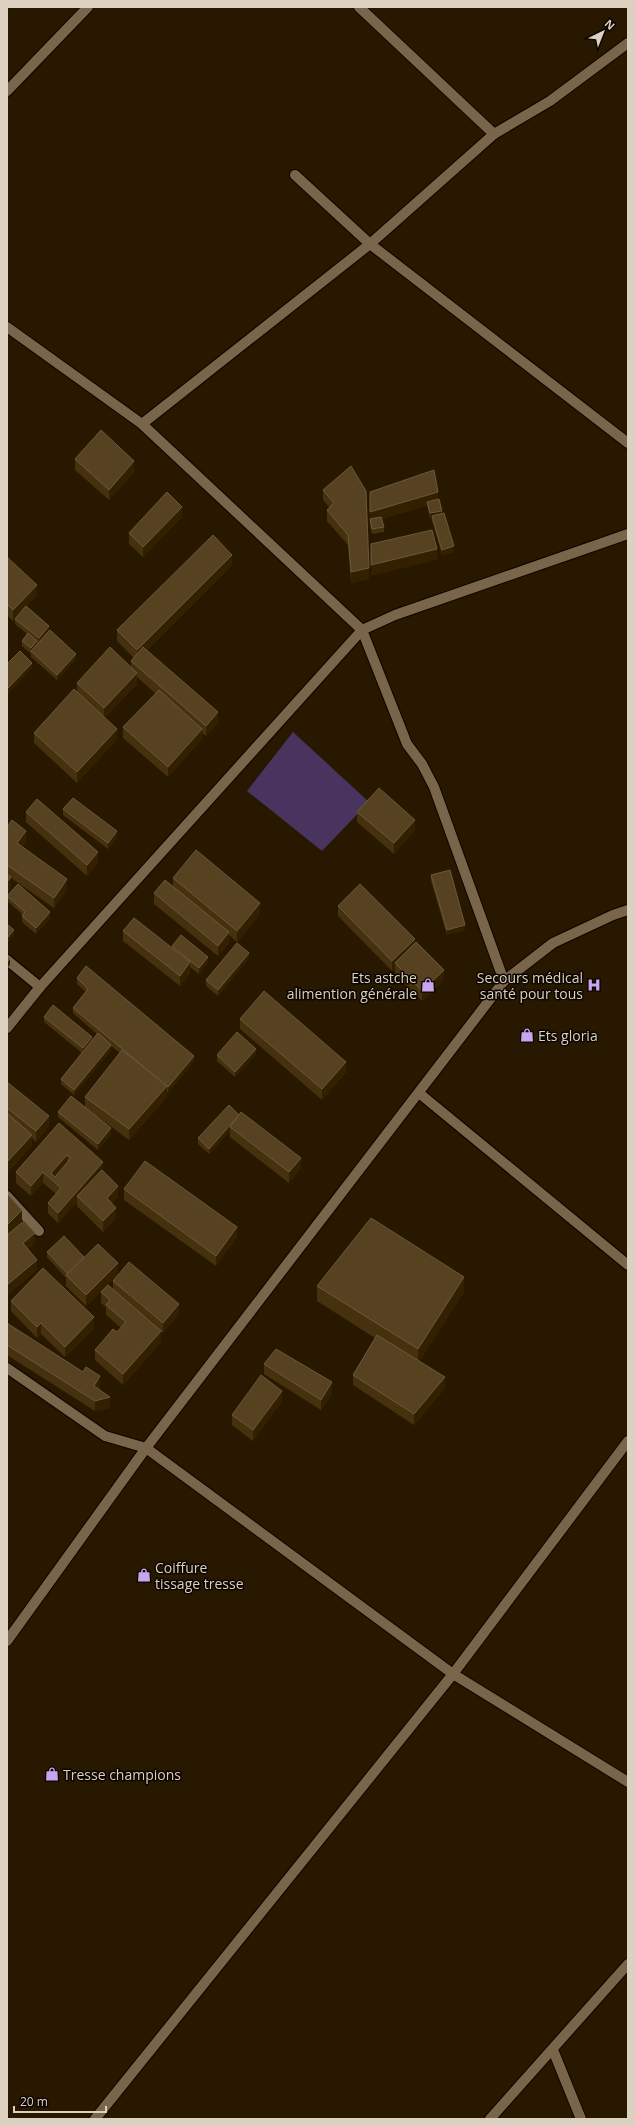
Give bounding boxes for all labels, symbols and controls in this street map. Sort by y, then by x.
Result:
north arrow [583,12,623,52]
text: N [602,16,619,33]
place label: Ets astche alimention générale [287,968,417,1003]
place label: Secours médical santé pour tous [477,968,583,1003]
shop icon: Ets astche alimention générale [420,977,436,993]
hospital icon: Secours médical santé pour tous [586,977,602,993]
place label: Ets gloria [538,1026,598,1045]
shop icon: Ets gloria [519,1027,535,1043]
place label: Coiffure tissage tresse [155,1558,244,1593]
shop icon: Coiffure tissage tresse [136,1567,152,1583]
place label: Tresse champions [63,1765,181,1784]
shop icon: Tresse champions [44,1766,60,1782]
scale bar [14,2088,106,2114]
text: 20 m [20,2093,48,2110]

